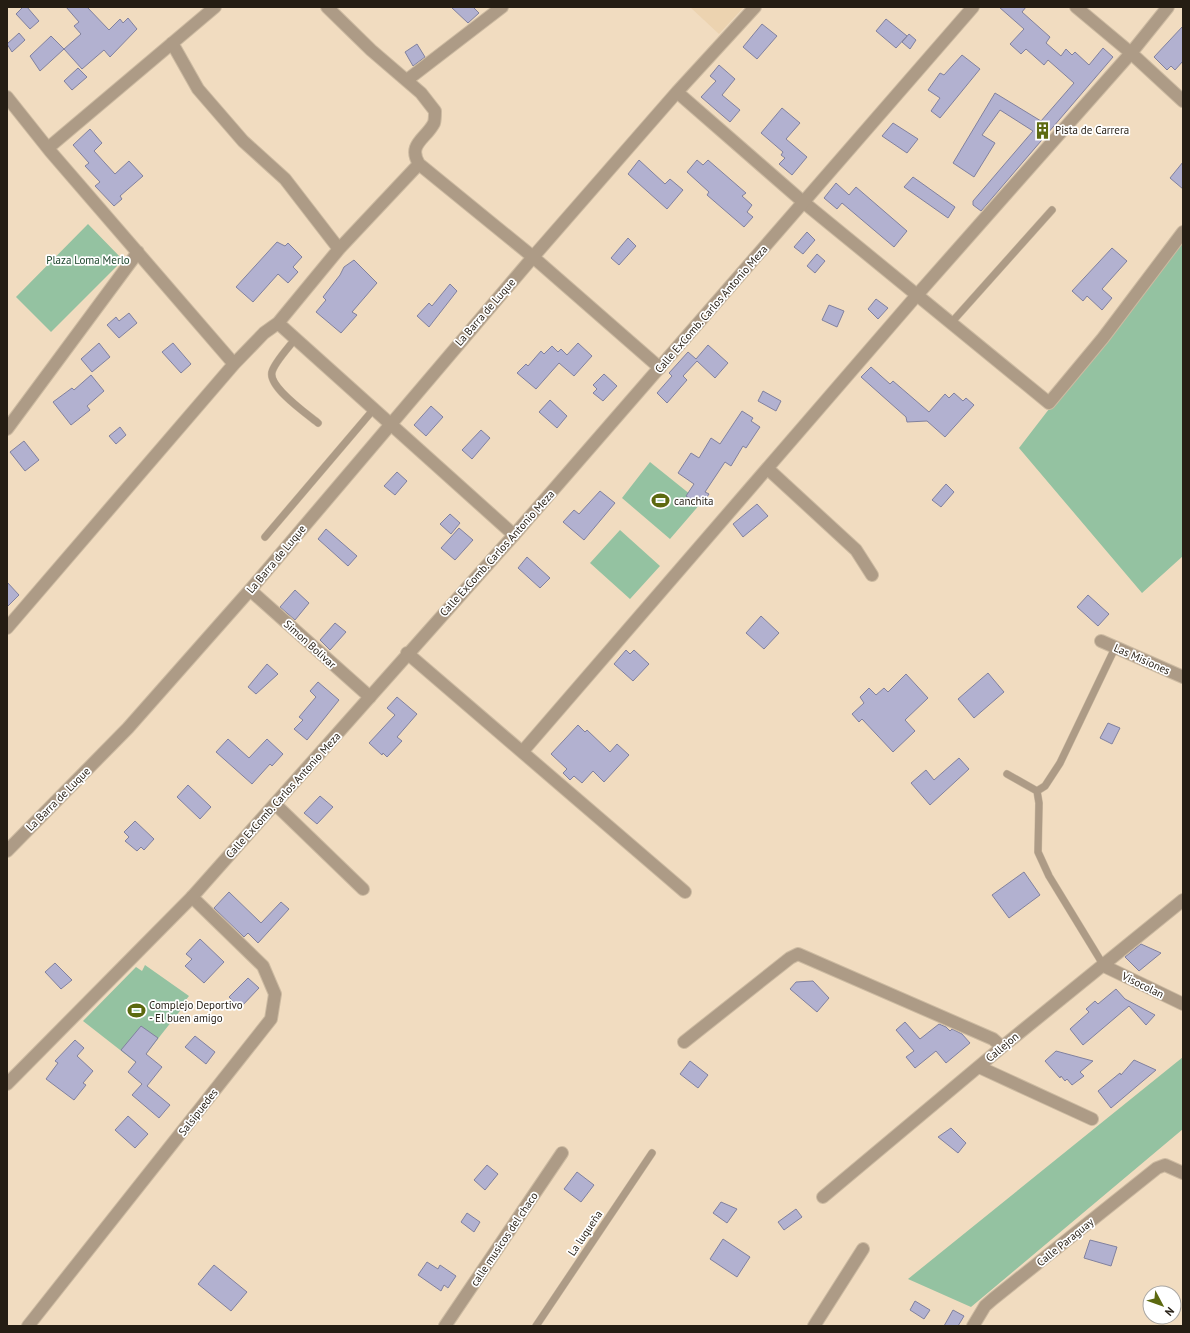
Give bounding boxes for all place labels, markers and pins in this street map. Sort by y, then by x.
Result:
building icon: Pista de Carrera [1032,120,1052,140]
place label: Pista de Carrera [1055,123,1129,137]
sports icon: canchita [651,491,671,511]
place label: canchita [674,494,714,508]
place label: Complejo Deportivo - El buen amigo [149,998,243,1025]
sports icon: Complejo Deportivo - El buen amigo [126,1001,146,1021]

